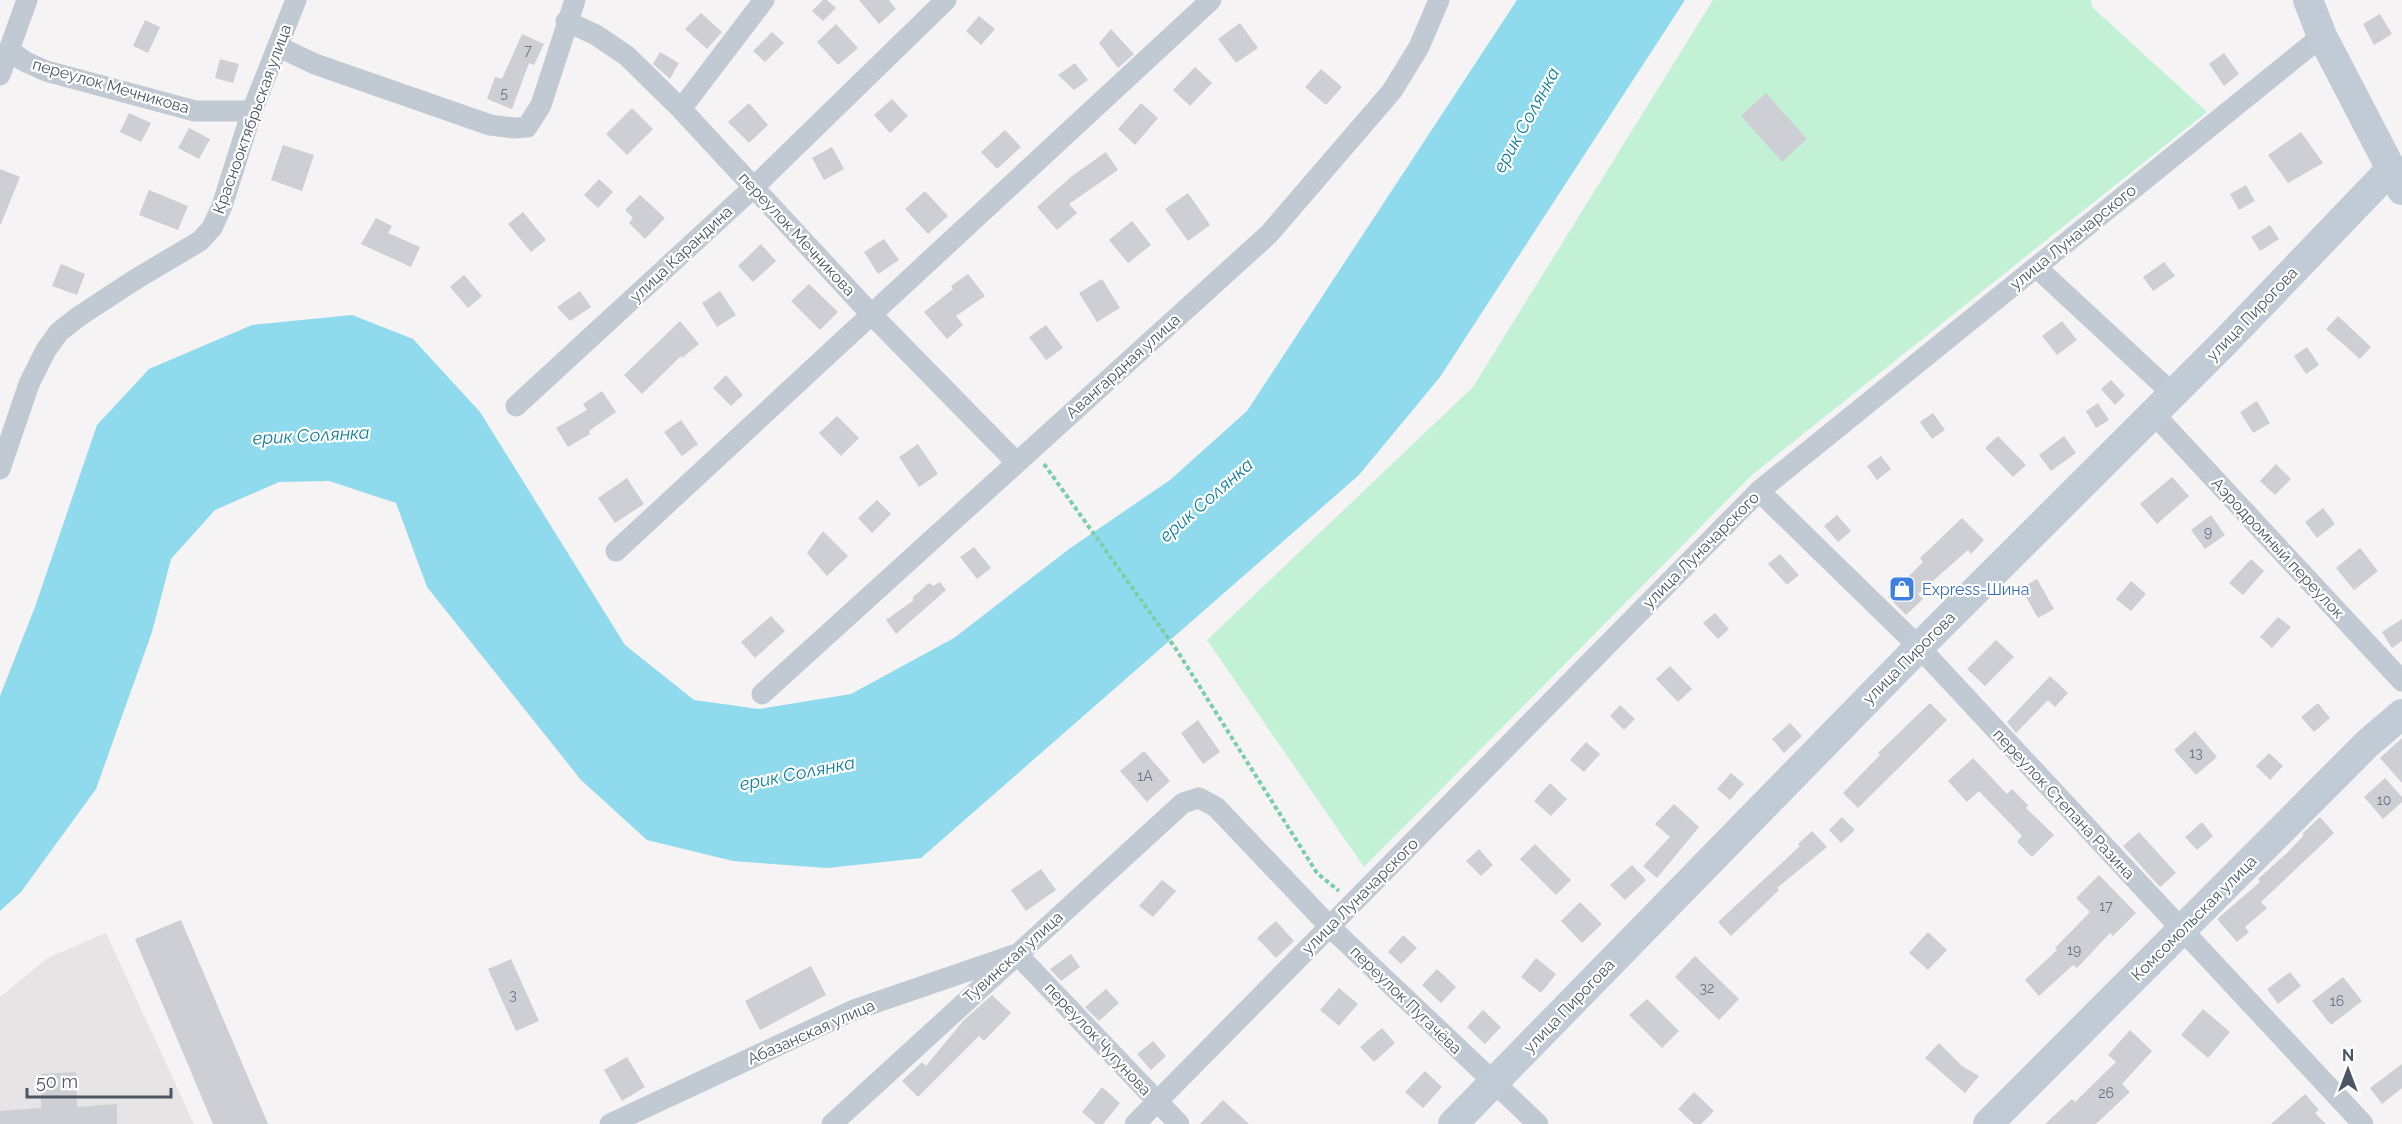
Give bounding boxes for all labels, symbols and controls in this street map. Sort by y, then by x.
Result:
street label: Краснооктябрьская улица [209,22,295,216]
house number: 7 [524,42,532,58]
street label: переулок Мечникова [30,55,192,117]
water label: ерик Солянка [1488,63,1564,176]
house number: 5 [500,85,508,101]
street label: переулок Мечникова [735,168,859,300]
street label: улица Луначарского [2006,180,2140,294]
street label: улица Карандина [626,202,736,306]
street label: улица Пирогова [2202,263,2302,365]
street label: Авангардная улица [1062,310,1184,422]
water label: ерик Солянка [252,421,370,449]
water label: ерик Солянка [1155,454,1257,546]
street label: Аэродромный переулок [2208,474,2348,622]
street label: улица Луначарского [1639,488,1763,612]
house number: 9 [2204,524,2212,540]
shop icon: Express-Шина [1887,574,1917,604]
place label: Express-Шина [1922,580,2029,599]
street label: улица Пирогова [1859,608,1959,708]
street label: переулок Степана Разина [1989,725,2139,883]
house number: 13 [2189,745,2203,761]
water label: ерик Солянка [738,751,857,794]
house number: 1А [1137,768,1153,784]
house number: 10 [2377,792,2391,808]
street label: улица Луначарского [1298,834,1422,958]
street label: Комсомольская улица [2127,851,2261,985]
house number: 17 [2099,898,2113,914]
street label: Тувинская улица [959,907,1067,1007]
street label: переулок Пугачёва [1346,942,1466,1058]
house number: 19 [2067,942,2081,958]
street label: улица Пирогова [1519,955,1619,1057]
street label: переулок Чугунова [1041,979,1155,1099]
house number: 32 [1700,980,1714,996]
house number: 3 [509,987,517,1003]
house number: 16 [2330,993,2344,1009]
street label: Абазанская улица [744,995,878,1069]
north arrow [2318,1040,2378,1100]
text: N [2342,1046,2354,1065]
scale bar [27,1061,171,1099]
text: 50 m [36,1071,78,1092]
house number: 26 [2098,1085,2114,1101]

